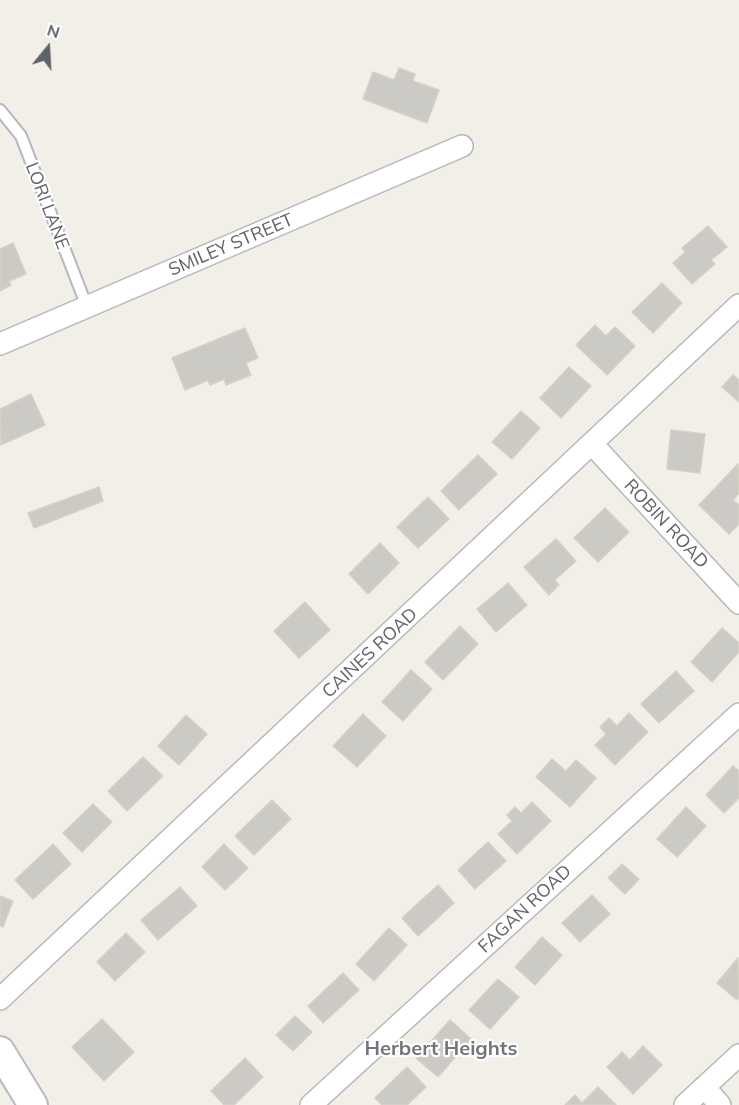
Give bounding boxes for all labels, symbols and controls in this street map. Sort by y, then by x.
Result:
north arrow [18,18,78,78]
text: N [45,20,62,42]
street label: LORI LANE [21,159,73,253]
street label: SMILEY STREET [165,209,297,281]
street label: ROBIN ROAD [619,475,713,573]
street label: CAINES ROAD [318,603,422,703]
street label: FAGAN ROAD [474,860,576,958]
district label: Herbert Heights [365,1037,517,1061]

